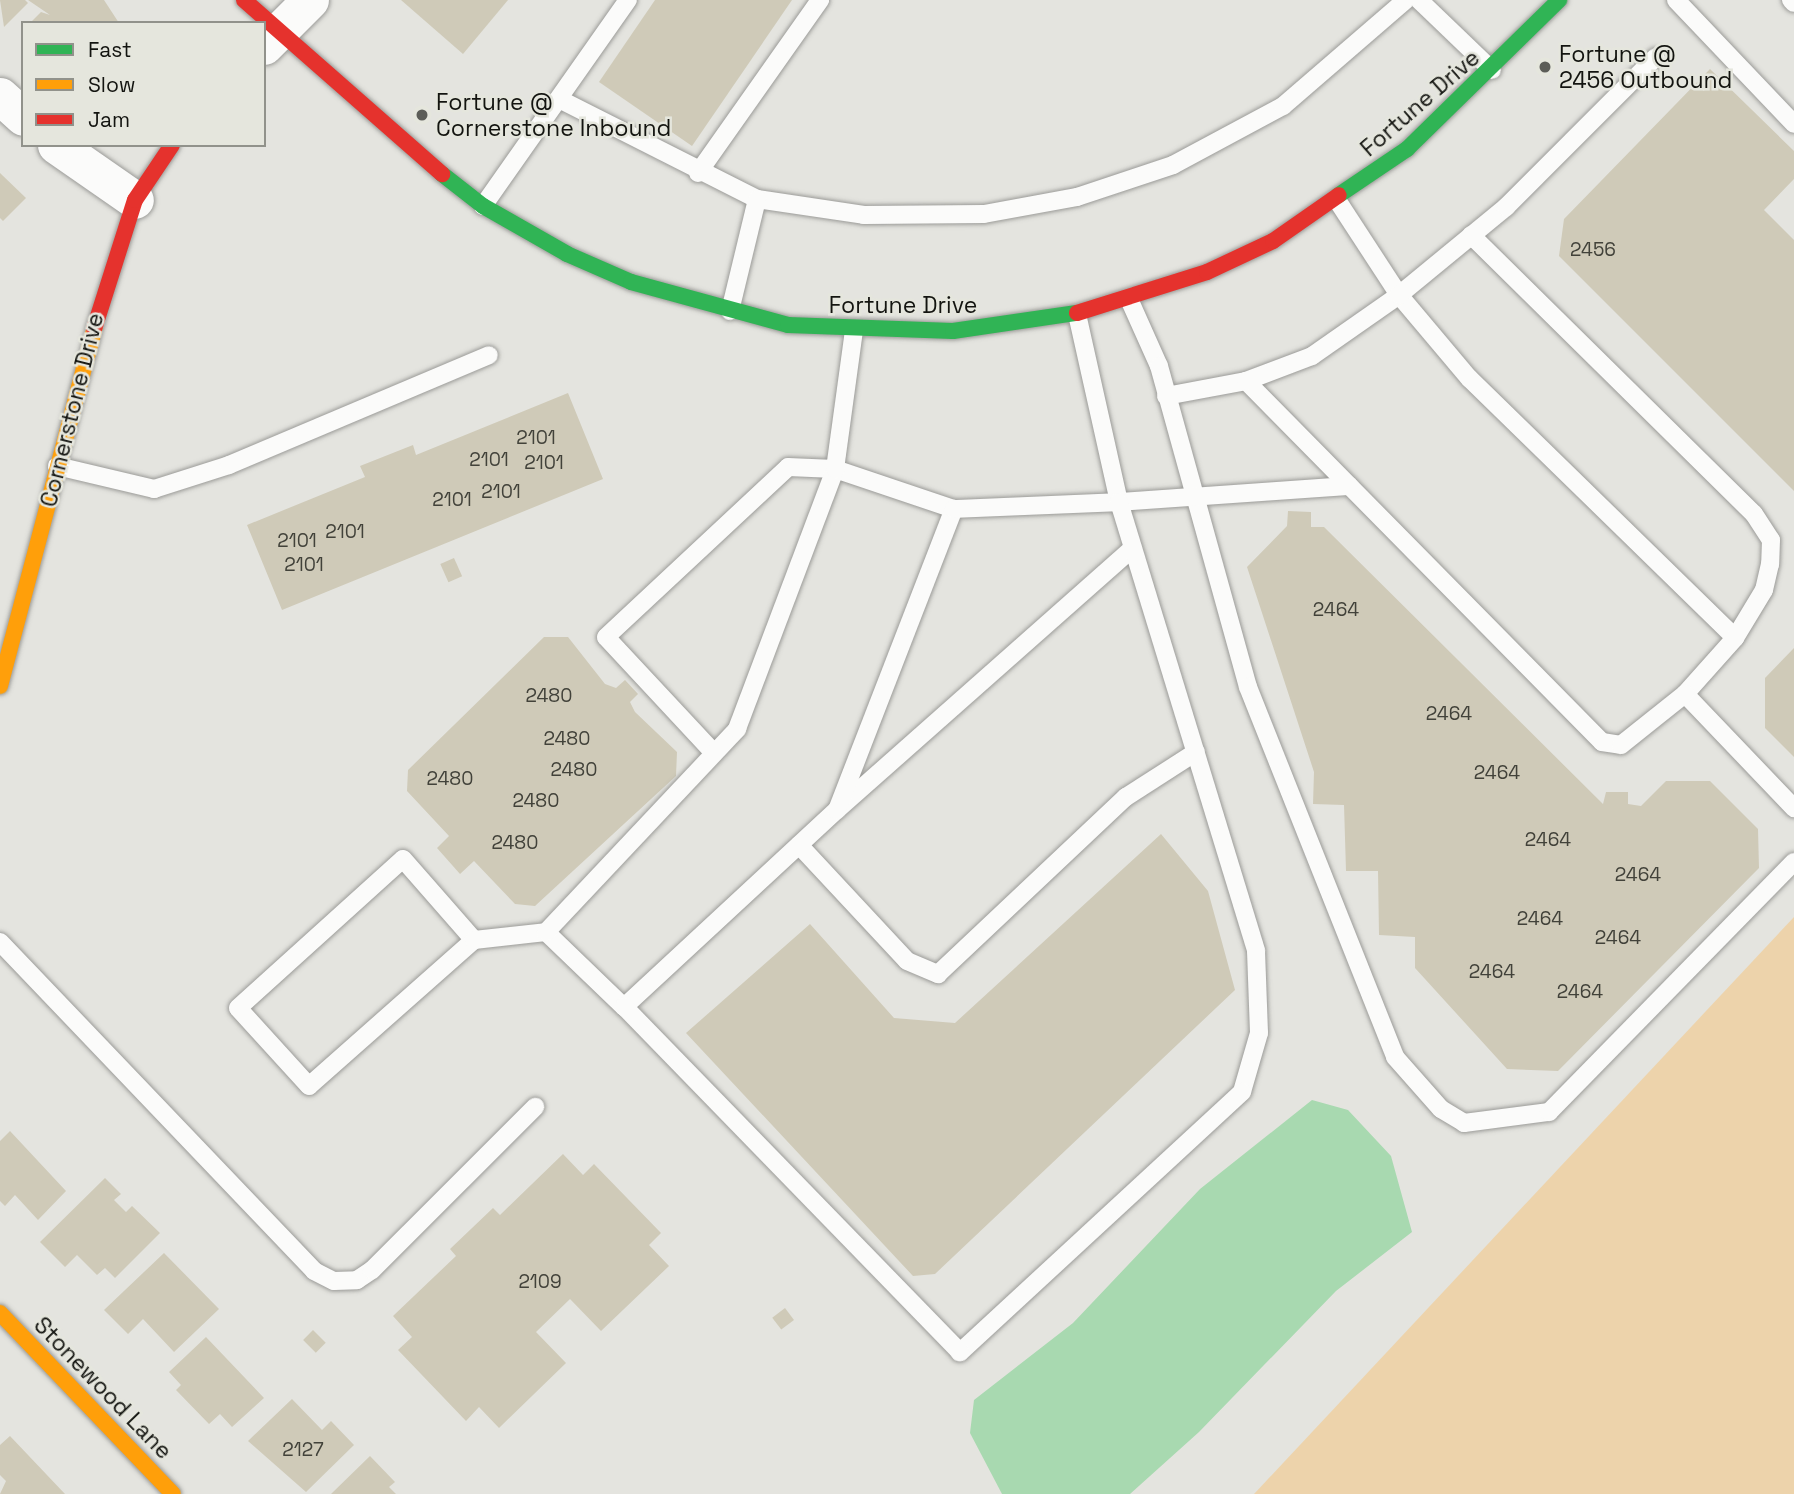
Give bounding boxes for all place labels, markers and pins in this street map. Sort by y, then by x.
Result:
place label: Fortune @ 2456 Outbound [1559,40,1732,94]
marker: Fortune @ 2456 Outbound [1537,59,1553,75]
place label: Fortune @ Cornerstone Inbound [436,88,671,142]
marker: Fortune @ Cornerstone Inbound [414,107,430,123]

